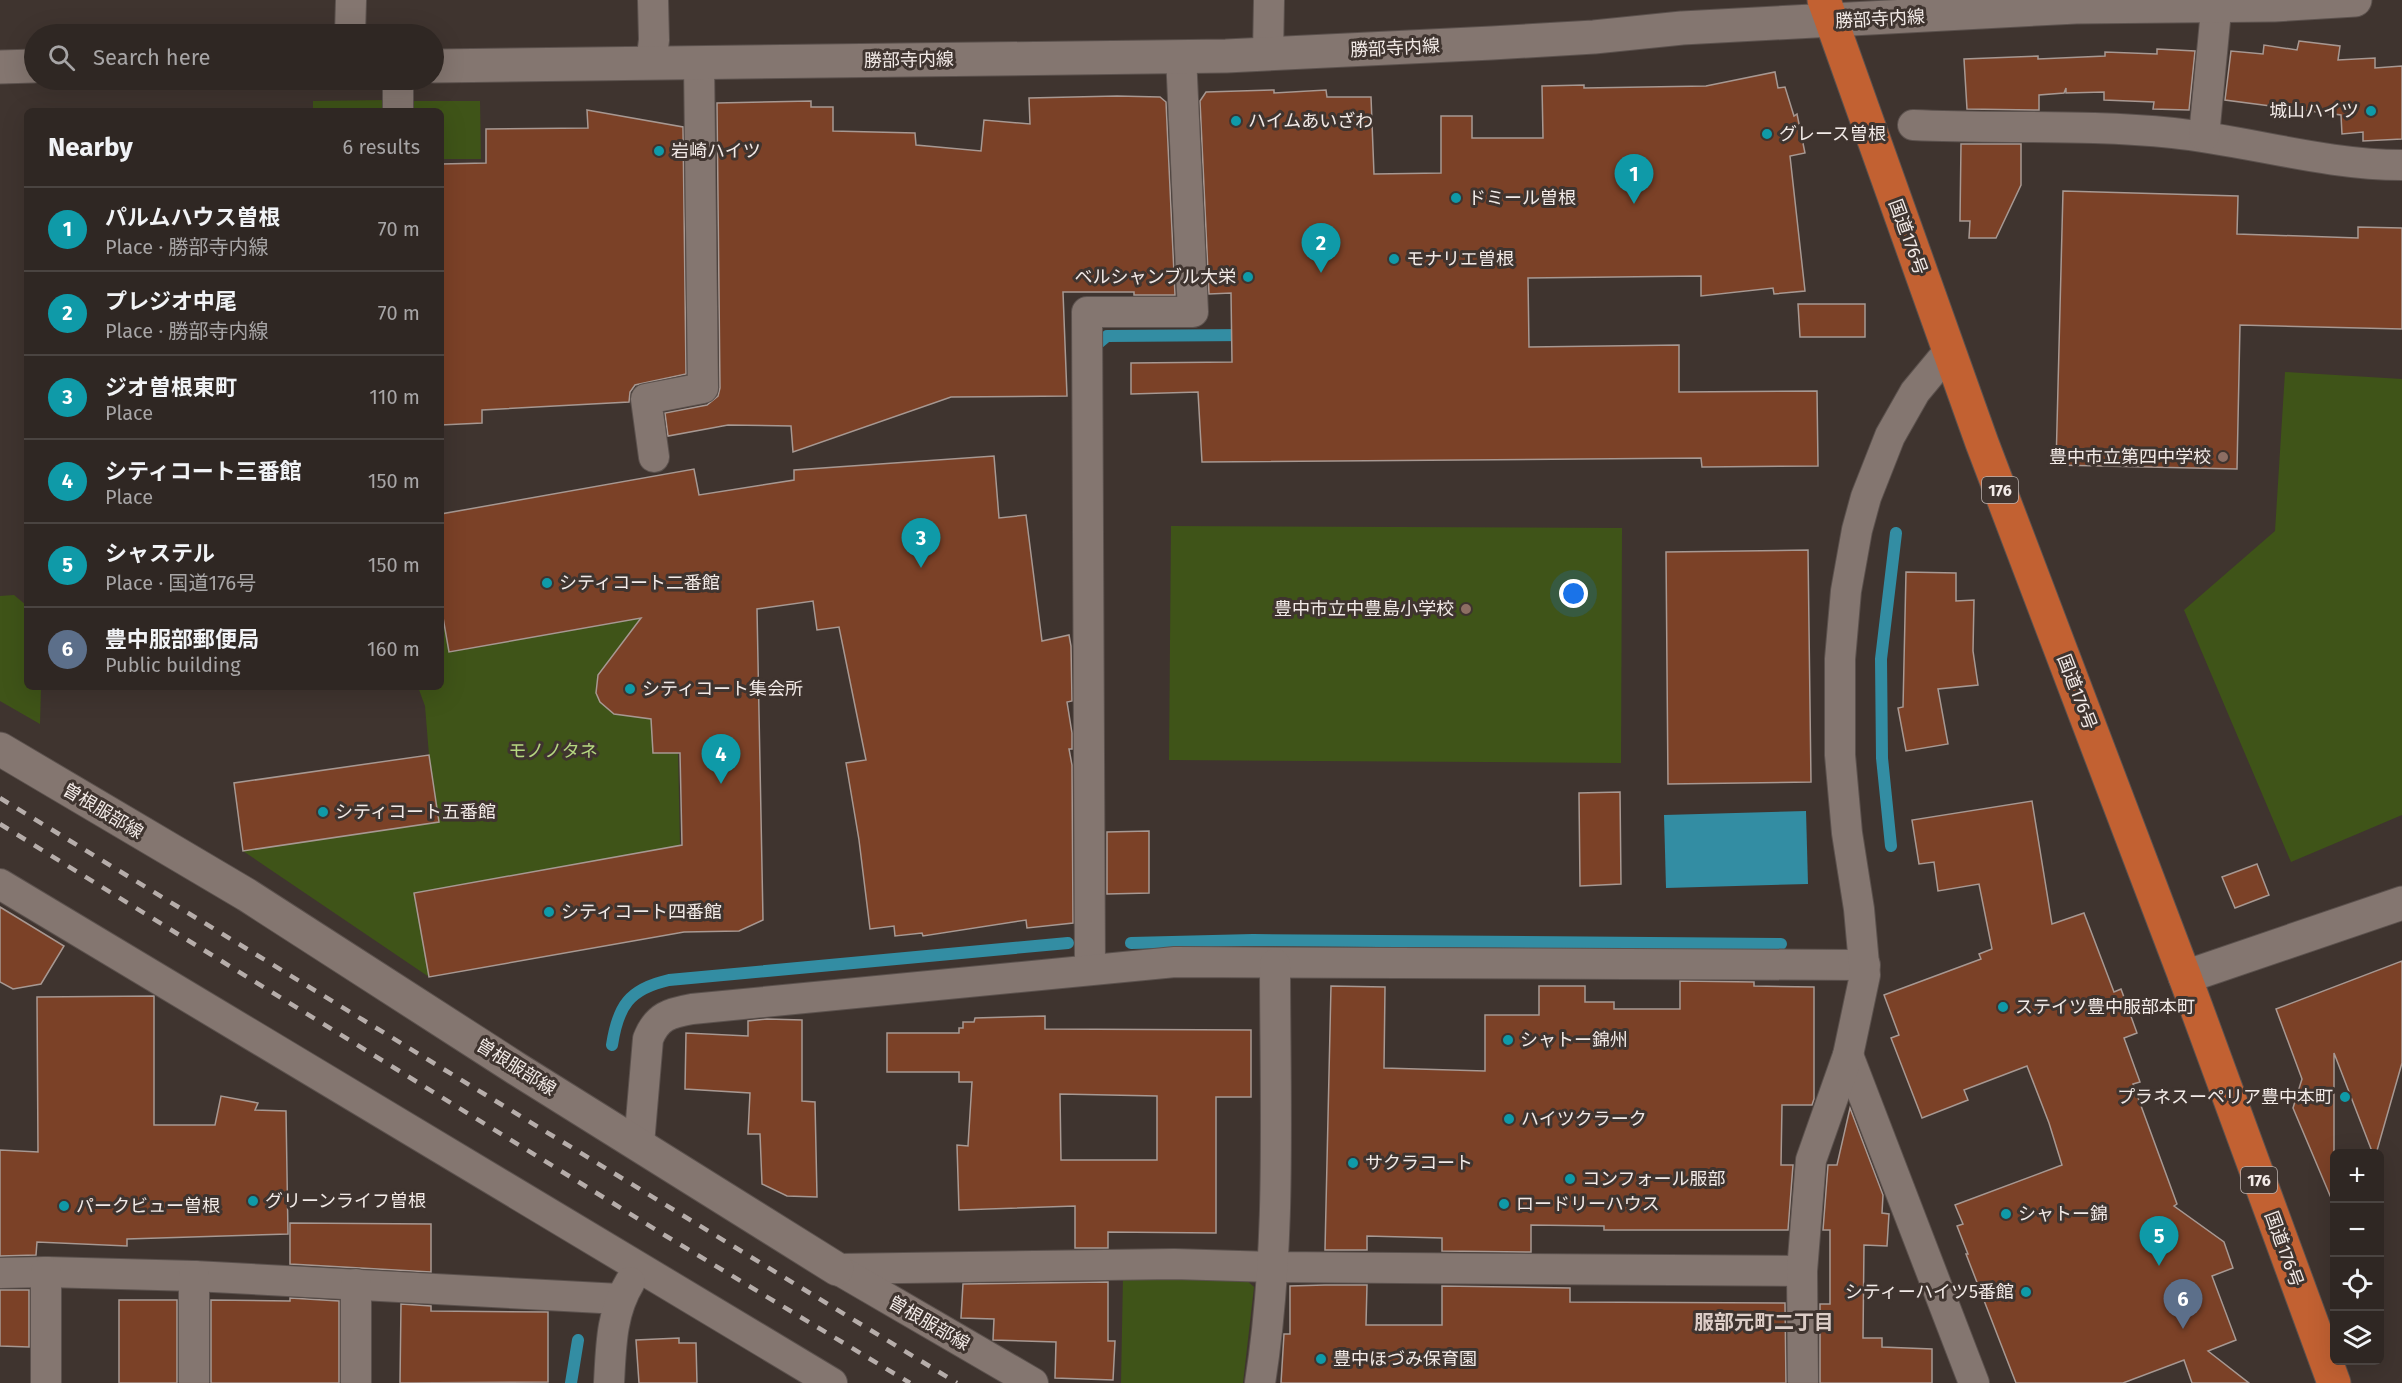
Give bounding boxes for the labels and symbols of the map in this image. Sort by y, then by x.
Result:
street label: 勝部寺内線 [1834,6,1926,32]
street label: 勝部寺内線 [1349,35,1441,61]
street label: 勝部寺内線 [864,48,954,72]
place label: 城山ハイツ [2269,100,2359,122]
marker: 城山ハイツ [2364,104,2378,118]
place label: ハイムあいざわ [1248,110,1373,132]
marker: ハイムあいざわ [1229,114,1243,128]
place label: グレース曽根 [1779,123,1886,145]
marker: グレース曽根 [1760,127,1774,141]
place label: 岩崎ハイツ [671,140,761,162]
marker: 岩崎ハイツ [652,144,666,158]
pin: 1 [1614,154,1654,204]
place label: ドミール曽根 [1468,187,1576,209]
marker: ドミール曽根 [1449,191,1463,205]
street label: 国道176号 [1884,196,1932,278]
pin: 2 [1302,224,1340,273]
place label: モナリエ曽根 [1406,248,1514,270]
marker: モナリエ曽根 [1387,252,1401,266]
place label: ベルシャンブル大栄 [1075,266,1236,288]
marker: ベルシャンブル大栄 [1241,270,1255,284]
place label: 豊中市立第四中学校 [2049,446,2211,468]
marker: 豊中市立第四中学校 [2216,450,2230,464]
road number: 176 [1982,477,2018,503]
pin: 3 [902,518,940,568]
place label: シティコート二番館 [559,572,720,594]
marker: シティコート二番館 [540,576,554,590]
your location [1559,579,1588,608]
place label: 豊中市立中豊島小学校 [1274,598,1454,620]
marker: 豊中市立中豊島小学校 [1459,602,1473,616]
street label: 国道176号 [2053,651,2101,733]
place label: シティコート集会所 [642,678,803,700]
marker: シティコート集会所 [623,682,637,696]
pin: 4 [702,734,740,784]
park label: モノノタネ [508,740,598,762]
street label: 曽根服部線 [59,778,147,844]
place label: シティコート五番館 [335,801,496,823]
marker: シティコート五番館 [316,805,330,819]
place label: シティコート四番館 [561,901,722,923]
marker: シティコート四番館 [542,905,556,919]
place label: ステイツ豊中服部本町 [2015,996,2195,1018]
marker: ステイツ豊中服部本町 [1996,1000,2010,1014]
place label: シャトー錦州 [1520,1029,1628,1051]
marker: シャトー錦州 [1501,1033,1515,1047]
street label: 曽根服部線 [472,1034,560,1100]
place label: プラネスーペリア豊中本町 [2117,1086,2333,1108]
marker: プラネスーペリア豊中本町 [2338,1090,2352,1104]
place label: ハイツクラーク [1521,1108,1647,1130]
marker: ハイツクラーク [1502,1112,1516,1126]
place label: サクラコート [1365,1152,1473,1174]
marker: サクラコート [1346,1156,1360,1170]
road number: 176 [2241,1167,2277,1193]
place label: コンフォール服部 [1582,1168,1725,1190]
marker: コンフォール服部 [1563,1172,1577,1186]
place label: グリーンライフ曽根 [265,1190,426,1212]
place label: ロードリーハウス [1516,1193,1660,1215]
marker: グリーンライフ曽根 [246,1194,260,1208]
place label: パークビュー曽根 [76,1195,220,1217]
marker: ロードリーハウス [1497,1197,1511,1211]
marker: パークビュー曽根 [57,1199,71,1213]
place label: シャトー錦 [2018,1203,2108,1225]
marker: シャトー錦 [1999,1207,2013,1221]
street label: 国道176号 [2260,1208,2308,1290]
pin: 5 [2140,1216,2178,1266]
pin: 6 [2164,1280,2202,1329]
place label: シティーハイツ5番館 [1845,1281,2014,1303]
marker: シティーハイツ5番館 [2019,1285,2033,1299]
street label: 曽根服部線 [885,1291,973,1355]
district label: 服部元町二丁目 [1694,1310,1834,1334]
place label: 豊中ほづみ保育園 [1333,1348,1477,1370]
marker: 豊中ほづみ保育園 [1314,1352,1328,1366]

